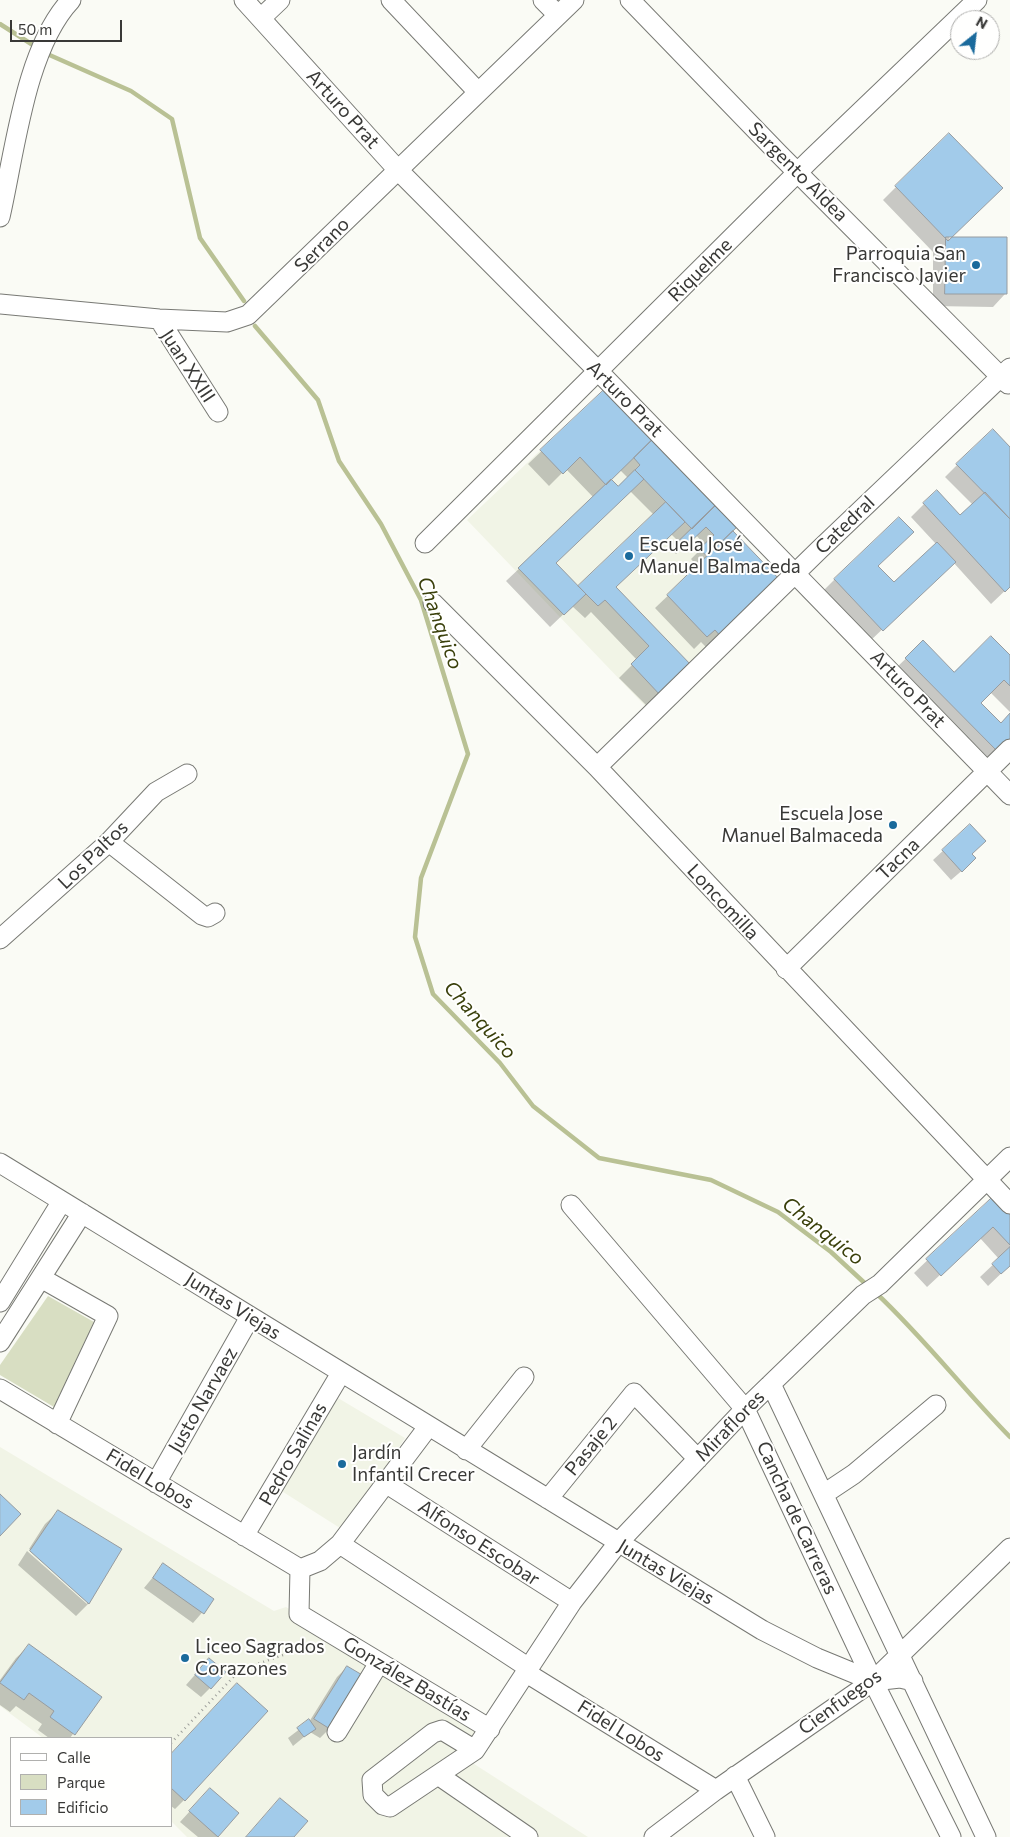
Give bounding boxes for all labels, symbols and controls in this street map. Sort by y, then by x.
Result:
scale bar [12,10,125,42]
north arrow [950,10,1000,60]
text: N [973,12,991,32]
text: 50 m [18,20,52,38]
street label: Arturo Prat [302,65,384,153]
street label: Sargento Aldea [744,118,852,226]
street label: Serrano [290,213,354,277]
street label: Riquelme [663,233,737,307]
place label: Parroquia San Francisco Javier [832,243,966,287]
marker: Parroquia San Francisco Javier [970,259,982,271]
street label: Juan XXIII [156,325,220,407]
street label: Arturo Prat [582,356,668,442]
street label: Catedral [811,491,879,559]
place label: Escuela José Manuel Balmaceda [639,534,801,578]
marker: Escuela José Manuel Balmaceda [623,550,635,562]
water label: Chanquico [412,573,468,673]
street label: Arturo Prat [866,646,950,732]
place label: Escuela Jose Manuel Balmaceda [721,803,883,847]
street label: Los Paltos [53,816,133,894]
marker: Escuela Jose Manuel Balmaceda [887,819,899,831]
street label: Tacna [872,833,924,885]
street label: Loncomilla [682,860,764,944]
water label: Chanquico [439,976,521,1064]
water label: Chanquico [777,1192,869,1270]
street label: Juntas Viejas [181,1268,285,1344]
street label: Justo Narvaez [164,1343,242,1457]
street label: Miraflores [691,1386,769,1466]
street label: Pedro Salinas [254,1398,332,1510]
street label: Pasaje 2 [560,1412,622,1480]
street label: Cancha de Carreras [752,1438,842,1598]
place label: Jardín Infantil Crecer [352,1442,475,1486]
street label: Fidel Lobos [102,1444,198,1514]
marker: Jardín Infantil Crecer [336,1458,348,1470]
street label: Alfonso Escobar [414,1495,544,1591]
street label: Juntas Viejas [614,1534,718,1610]
street label: González Bastías [339,1632,475,1726]
place label: Liceo Sagrados Corazones [195,1636,325,1680]
marker: Liceo Sagrados Corazones [179,1652,191,1664]
street label: Cienfuegos [794,1664,886,1740]
street label: Fidel Lobos [573,1695,669,1767]
legend [10,1737,172,1827]
text: Calle [57,1748,91,1766]
text: Parque [57,1773,105,1791]
text: Edificio [57,1798,108,1816]

